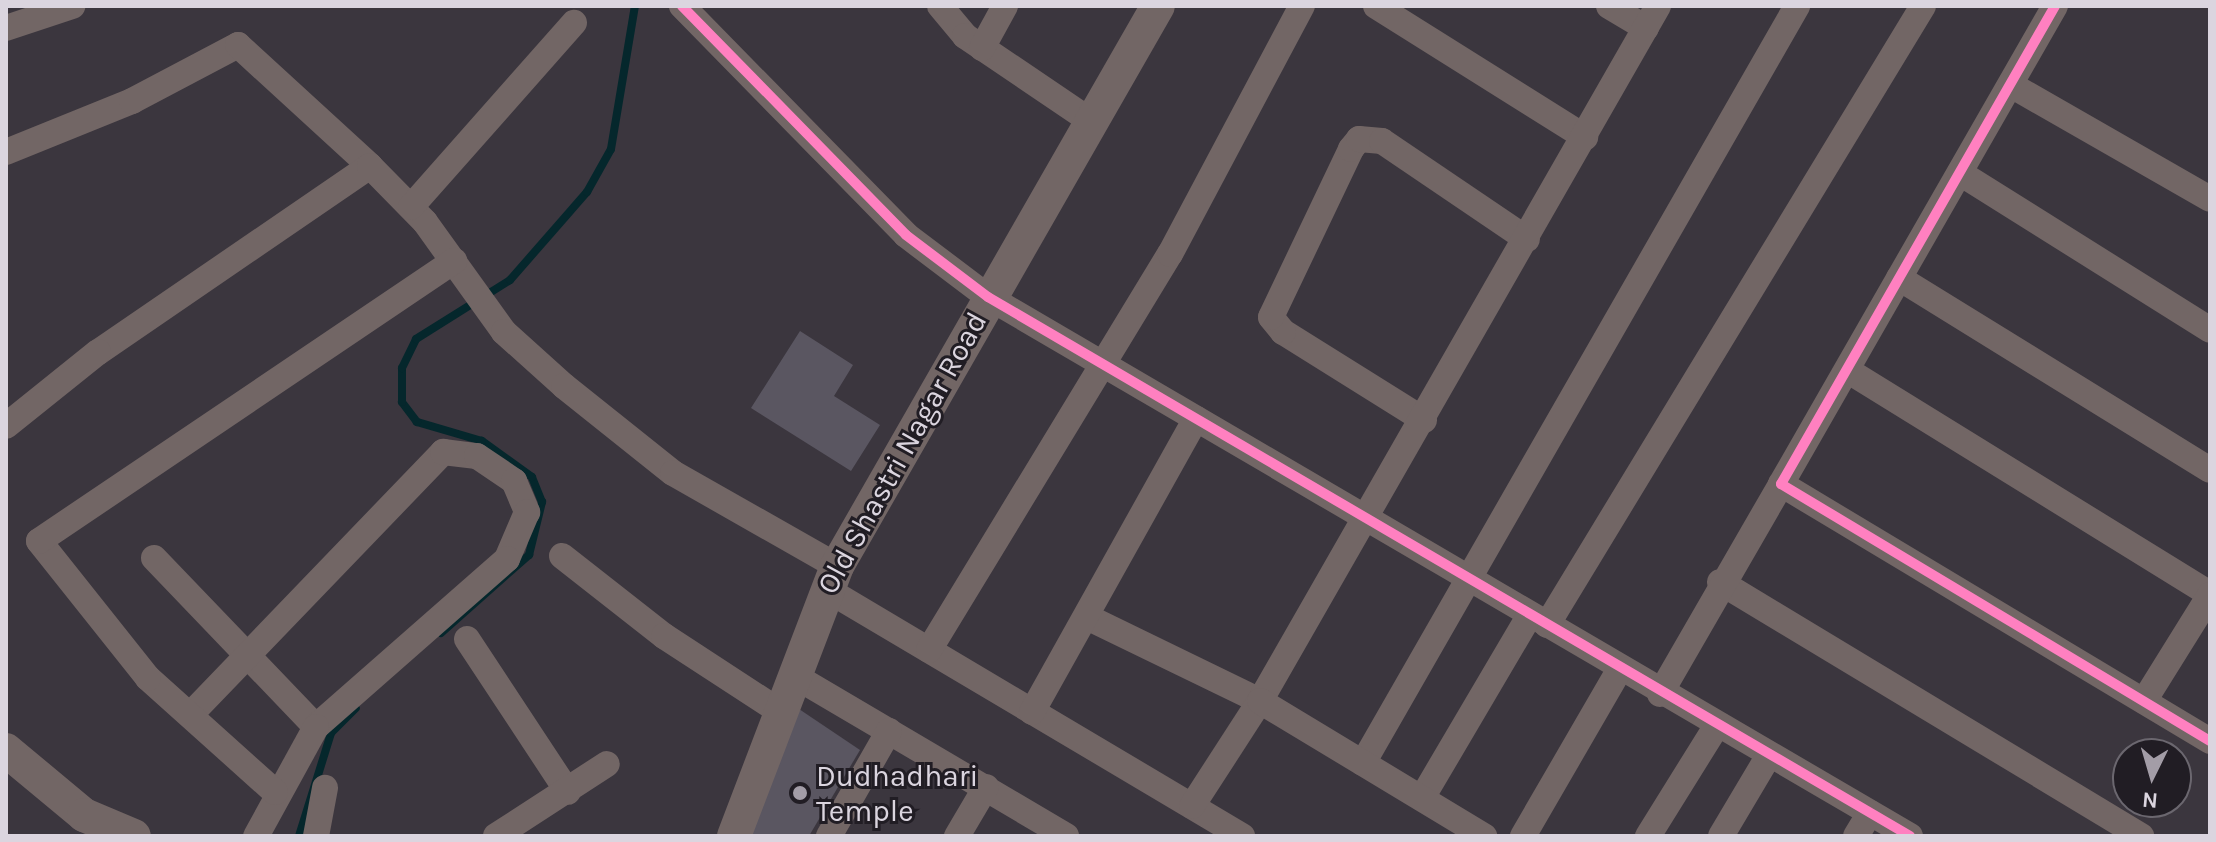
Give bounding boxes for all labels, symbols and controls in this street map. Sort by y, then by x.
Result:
street label: Old Shastri Nagar Road [809,306,995,600]
north arrow [2112,738,2192,818]
place label: Dudhadhari Temple [816,758,979,828]
marker: Dudhadhari Temple [791,784,809,802]
text: N [2141,786,2159,814]

